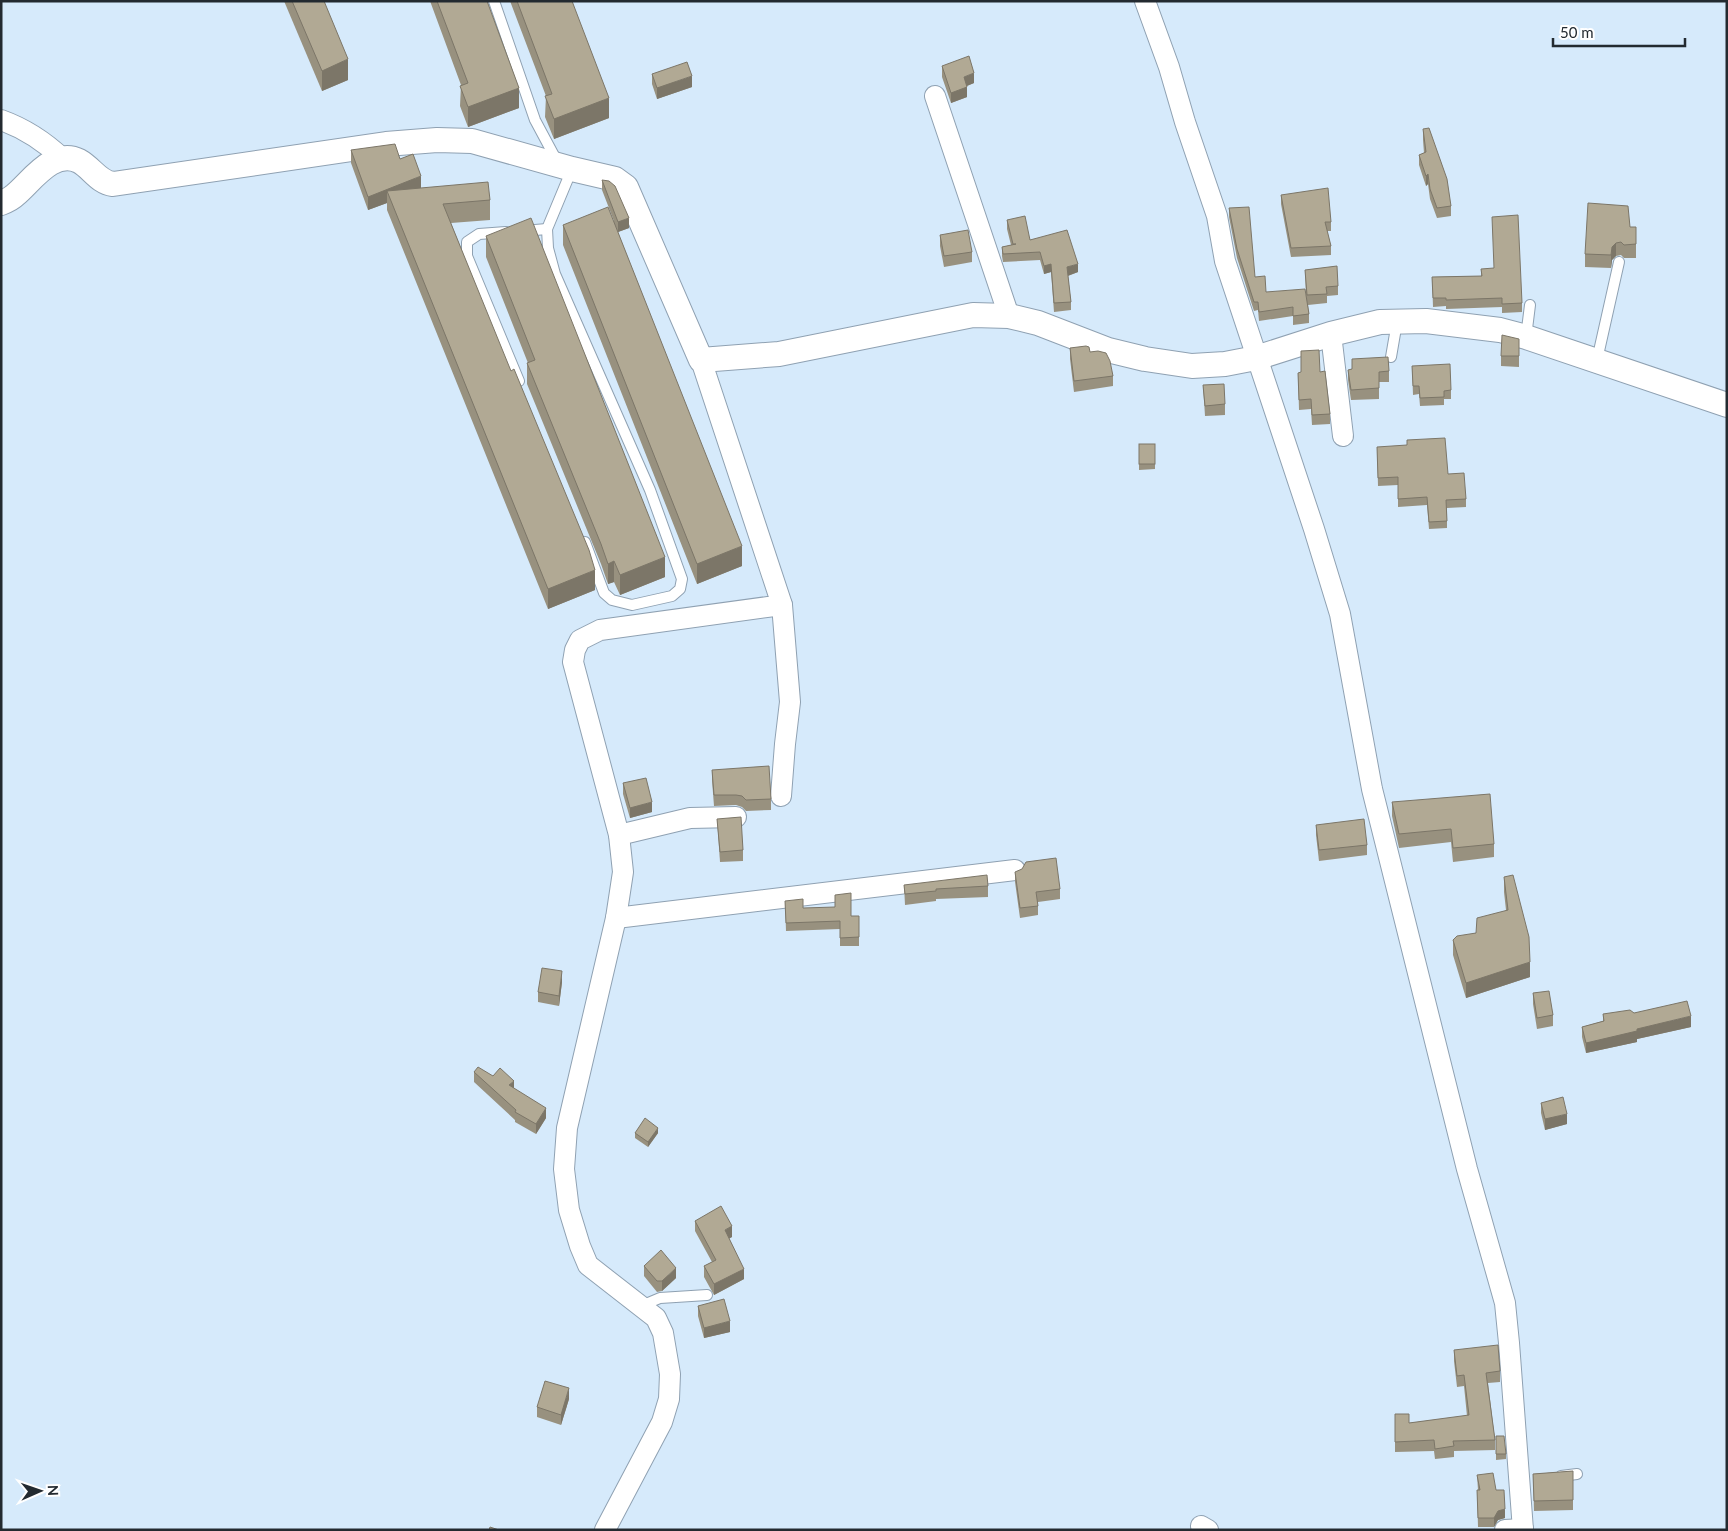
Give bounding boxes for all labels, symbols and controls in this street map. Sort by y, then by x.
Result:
scale bar [1553,15,1686,47]
text: 50 m [1560,23,1594,41]
north arrow [15,1466,65,1516]
text: N [45,1485,62,1496]

